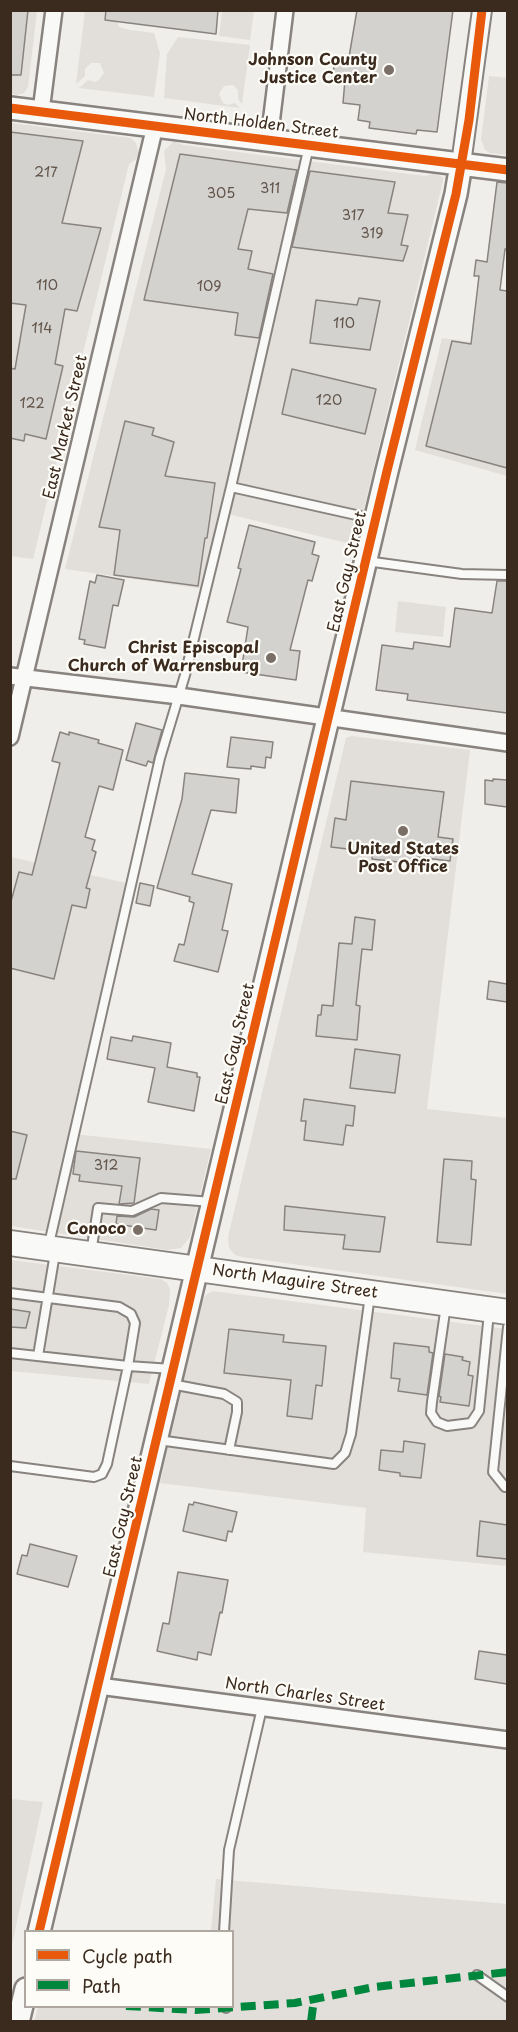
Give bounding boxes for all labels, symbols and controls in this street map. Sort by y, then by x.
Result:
place label: Johnson County Justice Center [248,51,377,89]
marker: Johnson County Justice Center [382,63,396,77]
street label: North Holden Street [183,105,339,143]
house number: 217 [34,165,58,181]
house number: 311 [260,181,280,197]
house number: 305 [207,186,235,202]
house number: 317 [342,208,364,224]
house number: 319 [361,226,383,242]
house number: 110 [36,278,58,294]
house number: 109 [197,279,221,295]
house number: 110 [333,316,355,332]
house number: 114 [32,321,52,337]
street label: East Market Street [40,353,92,501]
house number: 120 [316,393,342,409]
house number: 122 [19,396,45,412]
street label: East Gay Street [325,510,371,634]
place label: Christ Episcopal Church of Warrensburg [68,639,259,677]
marker: Christ Episcopal Church of Warrensburg [264,651,278,665]
marker: United States Post Office [396,824,410,838]
place label: United States Post Office [347,840,459,878]
street label: East Gay Street [213,982,259,1106]
house number: 312 [94,1158,118,1174]
place label: Conoco [67,1220,126,1240]
marker: Conoco [131,1223,145,1237]
street label: North Maguire Street [211,1261,379,1303]
street label: East Gay Street [101,1455,147,1579]
street label: North Charles Street [224,1674,386,1716]
legend [24,1930,234,2008]
text: Cycle path [82,1942,173,1969]
text: Path [82,1972,121,1999]

